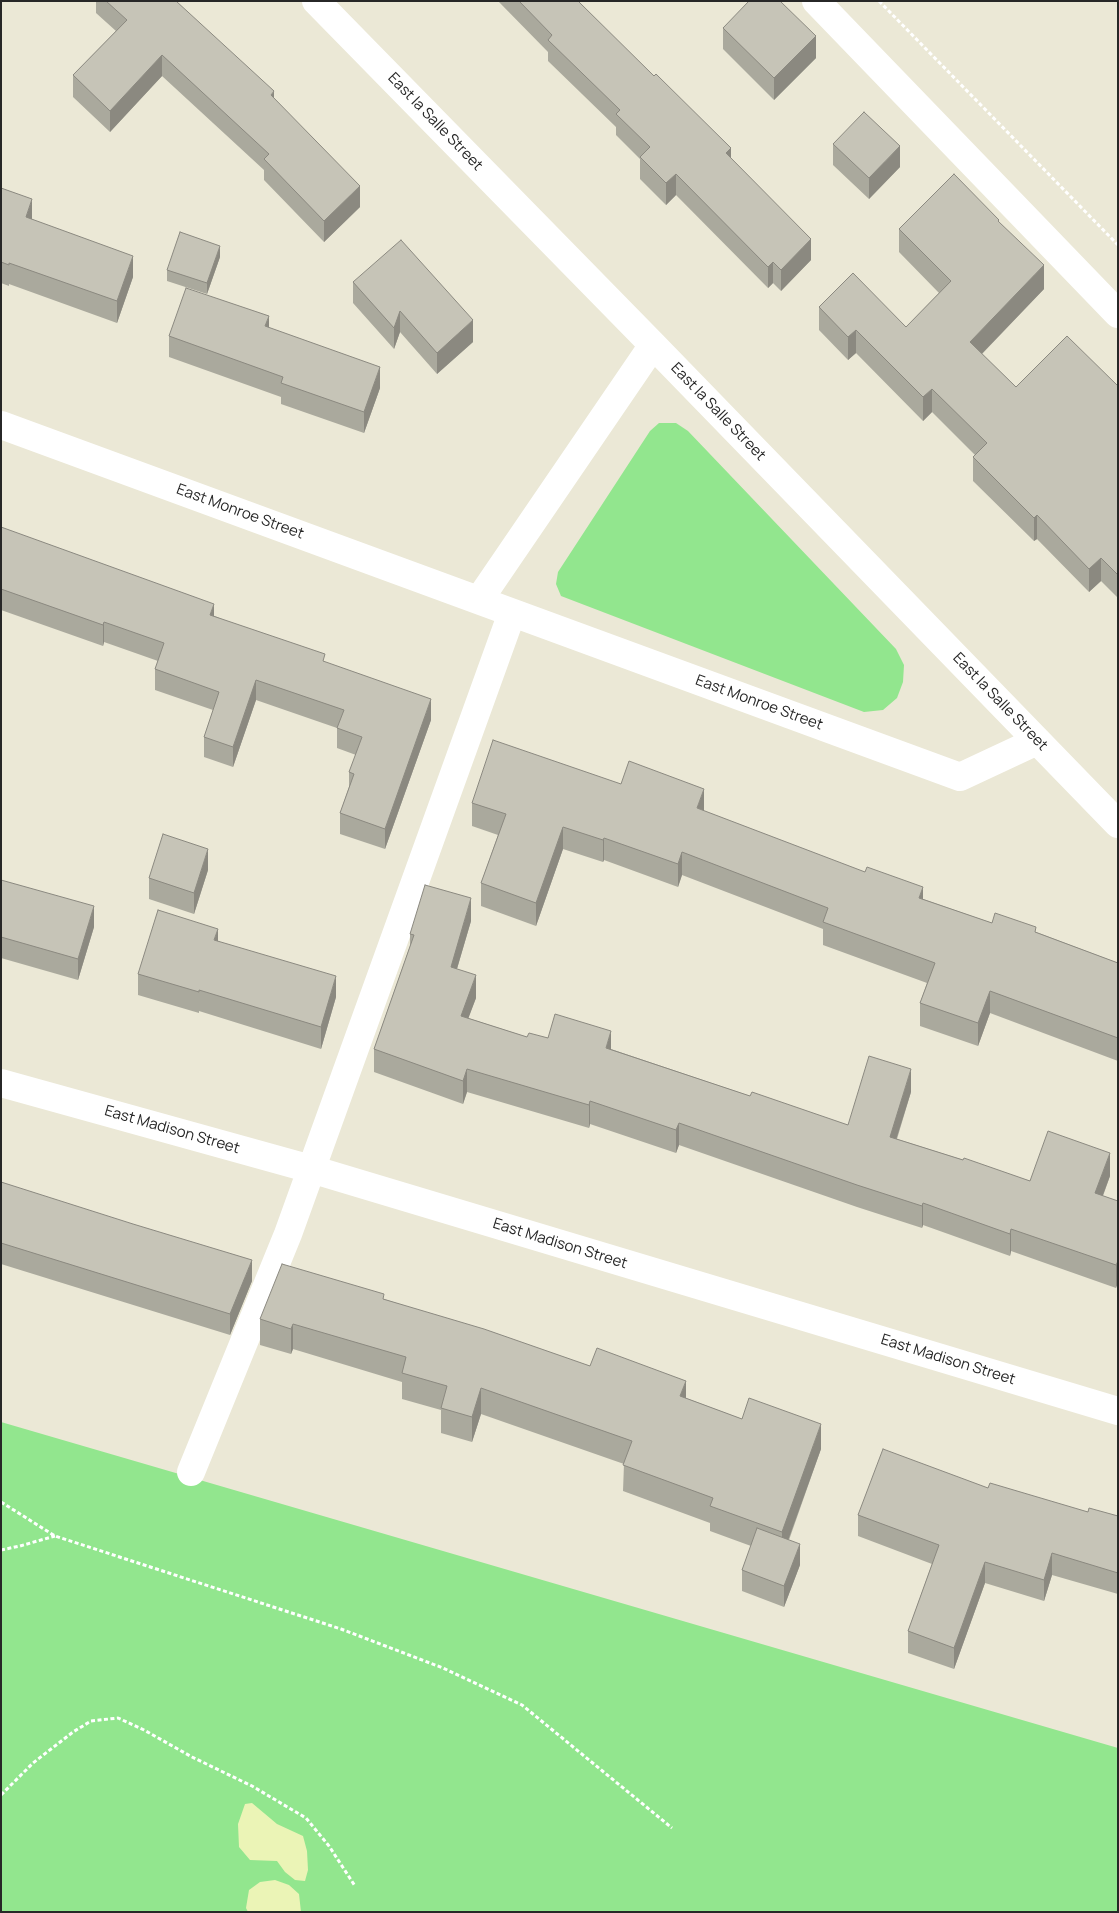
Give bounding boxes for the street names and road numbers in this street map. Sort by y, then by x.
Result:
street label: East la Salle Street [384,69,486,175]
street label: East la Salle Street [667,359,769,465]
street label: East Monroe Street [174,481,306,543]
street label: East la Salle Street [949,649,1051,755]
street label: East Monroe Street [693,672,825,734]
street label: East Madison Street [102,1102,242,1158]
street label: East Madison Street [491,1215,629,1273]
street label: East Madison Street [879,1331,1017,1389]

